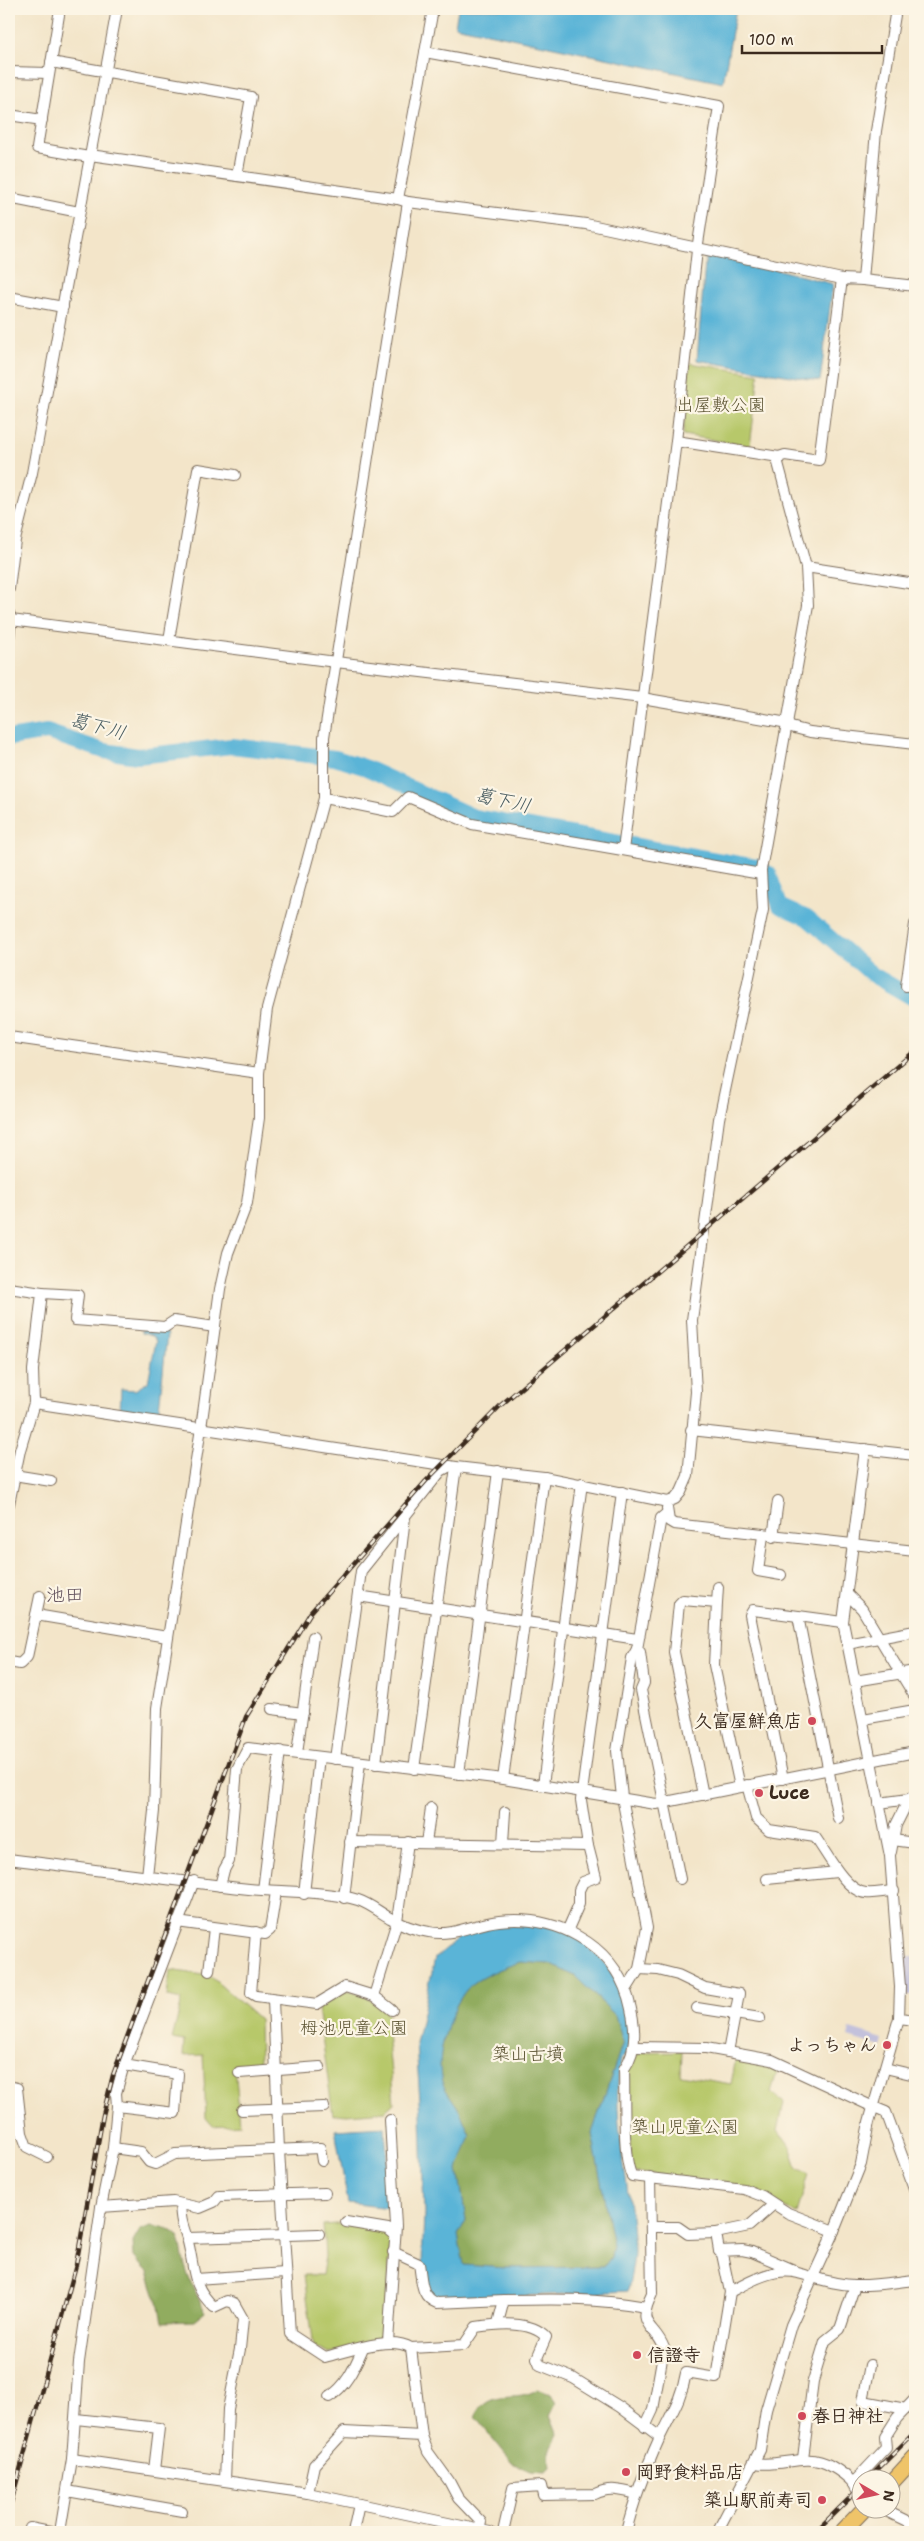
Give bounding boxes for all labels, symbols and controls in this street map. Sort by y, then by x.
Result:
scale bar [742,22,882,54]
text: 100 m [749,30,794,50]
park label: 出屋敷公園 [676,393,766,417]
water label: 葛下川 [67,707,129,745]
water label: 葛下川 [472,781,534,819]
district label: 池田 [46,1582,84,1607]
place label: 久富屋鮮魚店 [694,1709,802,1733]
marker: 久富屋鮮魚店 [806,1715,818,1727]
place label: Luce [769,1781,810,1805]
marker: Luce [753,1787,765,1799]
park label: 栂池児童公園 [300,2016,408,2040]
place label: よっちゃん [787,2033,877,2057]
marker: よっちゃん [881,2039,893,2051]
park label: 築山古墳 [492,2042,564,2066]
park label: 築山児童公園 [631,2115,739,2139]
place label: 信證寺 [647,2343,701,2367]
marker: 信證寺 [631,2349,643,2361]
place label: 春日神社 [812,2404,884,2428]
marker: 春日神社 [796,2410,808,2422]
place label: 岡野食料品店 [636,2460,744,2484]
marker: 岡野食料品店 [620,2466,632,2478]
north arrow [852,2468,902,2518]
place label: 築山駅前寿司 [704,2488,812,2512]
text: N [879,2489,899,2503]
marker: 築山駅前寿司 [816,2494,828,2506]

